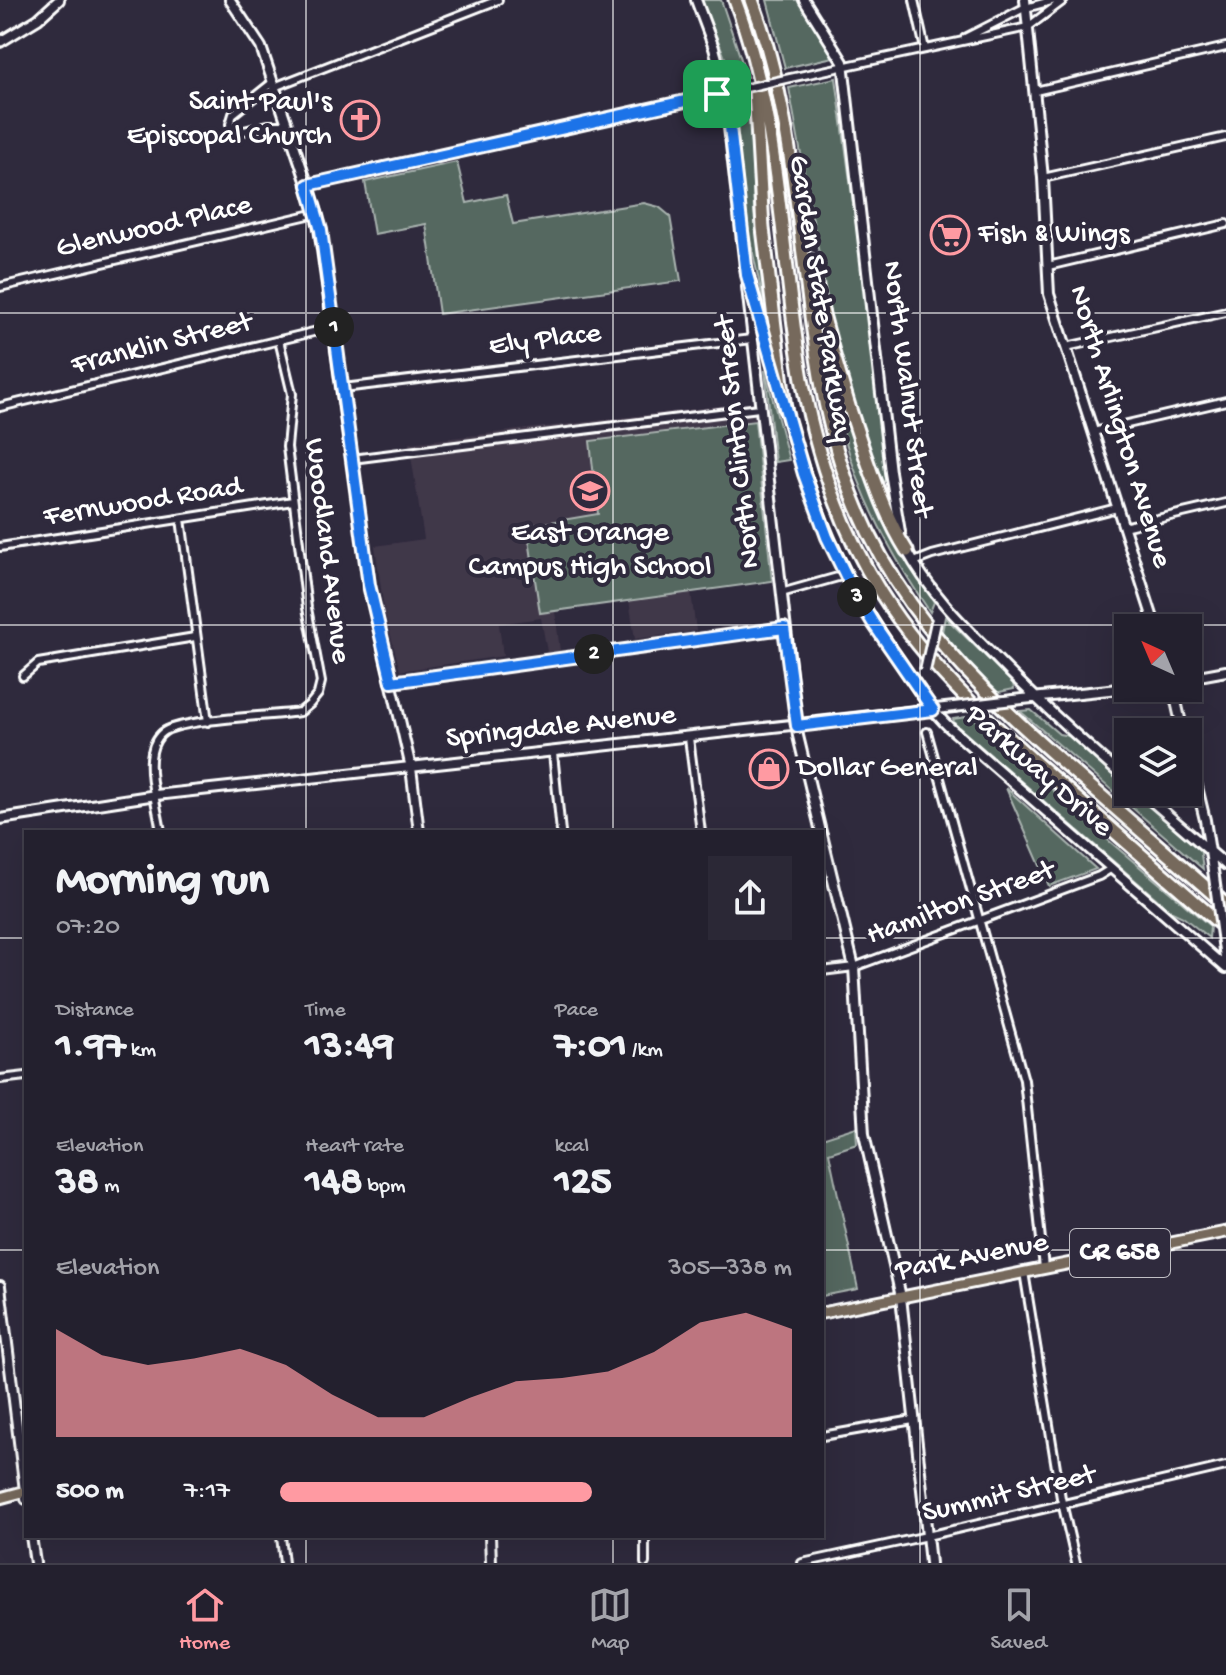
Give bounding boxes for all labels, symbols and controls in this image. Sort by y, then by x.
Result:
pin [683,60,751,128]
icon: arrive [695,72,739,116]
place label: Saint Paul's Episcopal Church [127,86,333,155]
church icon: Saint Paul's Episcopal Church [339,99,381,141]
street label: Garden State Parkway [779,153,859,445]
street label: Glenwood Place [53,188,256,268]
supermarket icon: Fish & Wings [929,214,971,256]
place label: Fish & Wings [977,218,1130,253]
street label: North Walnut Street [873,259,939,522]
street label: North Arlington Avenue [1059,282,1179,573]
street label: Franklin Street [67,305,259,385]
pin: 1 [314,307,354,347]
street label: North Clinton Street [708,311,770,570]
text: 1 [330,314,338,340]
street label: Ely Place [487,317,604,365]
street label: Woodland Avenue [295,436,357,666]
street label: Fernwood Road [40,470,247,536]
school or university icon: East Orange Campus High School [569,470,611,512]
place label: East Orange Campus High School [468,517,712,586]
pin: 3 [837,577,877,617]
text: 3 [851,584,863,610]
north arrow [1114,614,1202,702]
map controls [1114,614,1202,806]
pin: 2 [574,634,614,674]
text: 2 [589,641,599,667]
street label: Springdale Avenue [444,698,678,757]
street label: Parkway Drive [956,698,1119,846]
button: layers [1114,718,1202,806]
shop icon: Dollar General [748,748,790,790]
place label: Dollar General [795,752,978,787]
street label: Hamilton Street [862,853,1062,954]
button: share [708,856,792,940]
text: Morning run [56,857,269,909]
text: 07:20 [56,913,120,944]
text: Distance [56,998,134,1024]
text: Time [305,998,346,1024]
text: Pace [555,998,598,1024]
text: 1.97 [56,1024,126,1071]
text: 13:49 [305,1024,394,1071]
text: 7:01 [555,1024,627,1071]
text: km [126,1038,156,1064]
text: /km [627,1038,663,1064]
text: Elevation [56,1134,143,1160]
text: Heart rate [305,1134,404,1160]
text: kcal [555,1134,589,1160]
text: 38 [56,1160,99,1207]
text: 148 [305,1160,362,1207]
text: 125 [555,1160,611,1207]
text: m [99,1174,120,1200]
text: bpm [362,1174,406,1200]
street label: Park Avenue [892,1226,1052,1290]
road number: CR 658 [1070,1229,1170,1277]
text: Elevation [56,1254,159,1285]
text: 305–338 m [668,1254,792,1285]
street label: Summit Street [919,1457,1102,1532]
text: 500 m [56,1477,124,1508]
text: 7:17 [184,1477,230,1508]
tab: Home [179,1583,230,1657]
tab: Map [588,1583,632,1657]
tab: Saved [991,1583,1047,1657]

